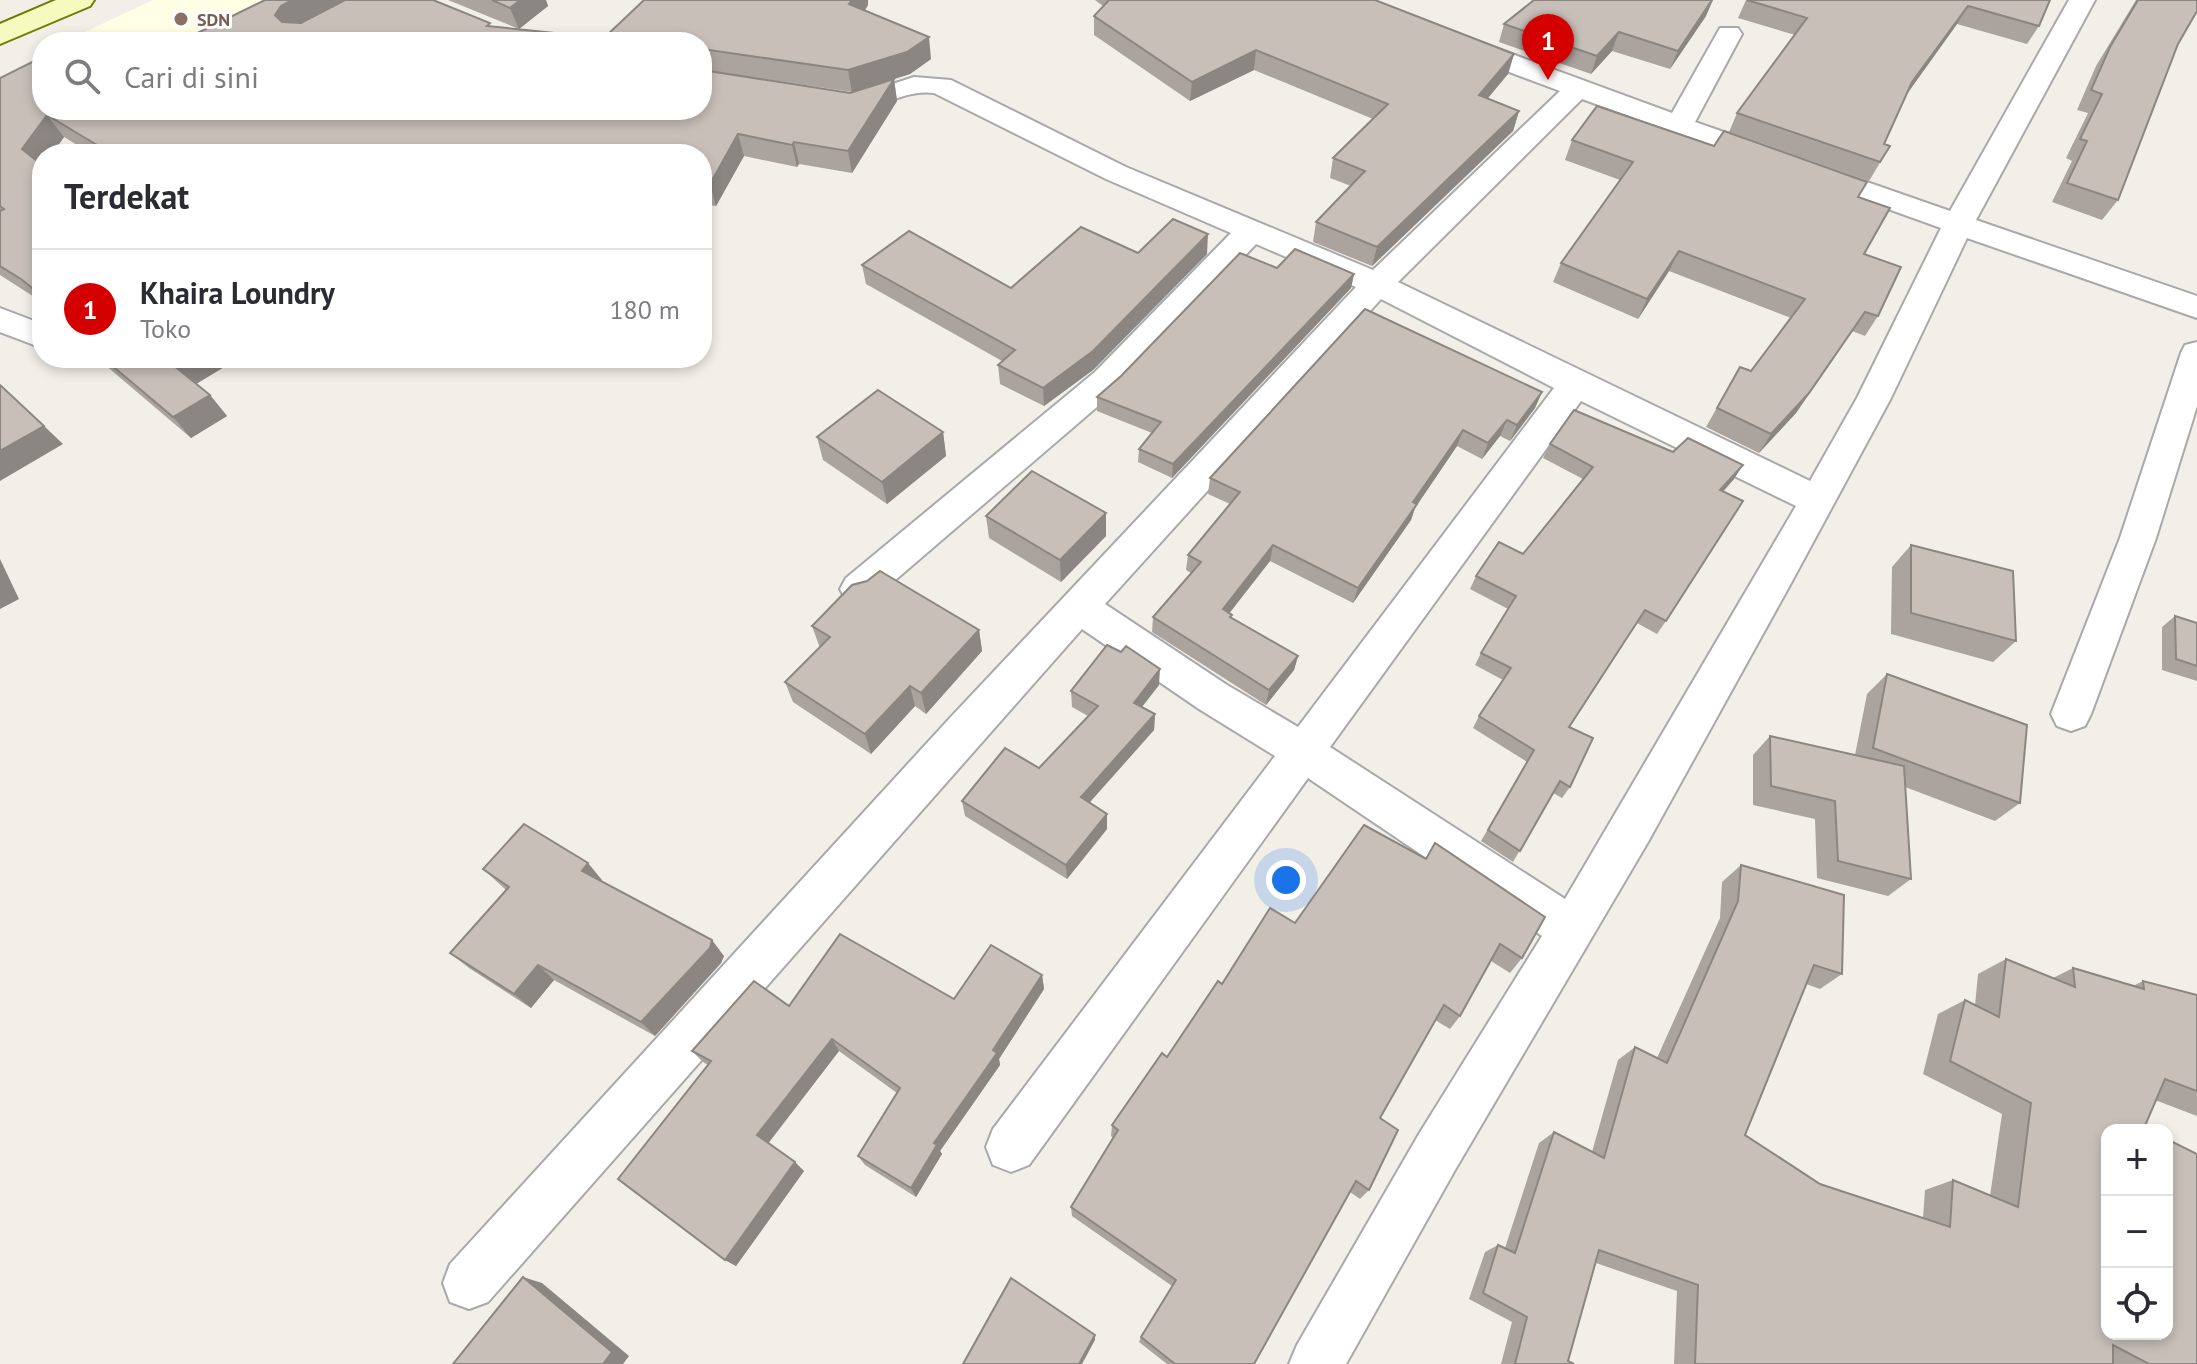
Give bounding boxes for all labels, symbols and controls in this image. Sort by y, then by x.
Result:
place label: SDN [197,8,230,31]
marker: SDN [172,10,190,28]
pin: 1 [1522,14,1574,80]
search box [32,32,712,120]
icon: search [60,54,104,98]
text: Cari di sini [124,57,259,96]
text: Terdekat [64,174,189,218]
text: Khaira Loundry [140,273,335,312]
text: 1 [83,293,97,326]
text: 180 m [609,293,680,326]
text: Toko [140,312,191,345]
your location [1266,860,1306,900]
map controls [2101,1124,2173,1340]
button: + [2101,1124,2173,1196]
button: − [2101,1196,2173,1268]
button: locate [2101,1268,2173,1340]

